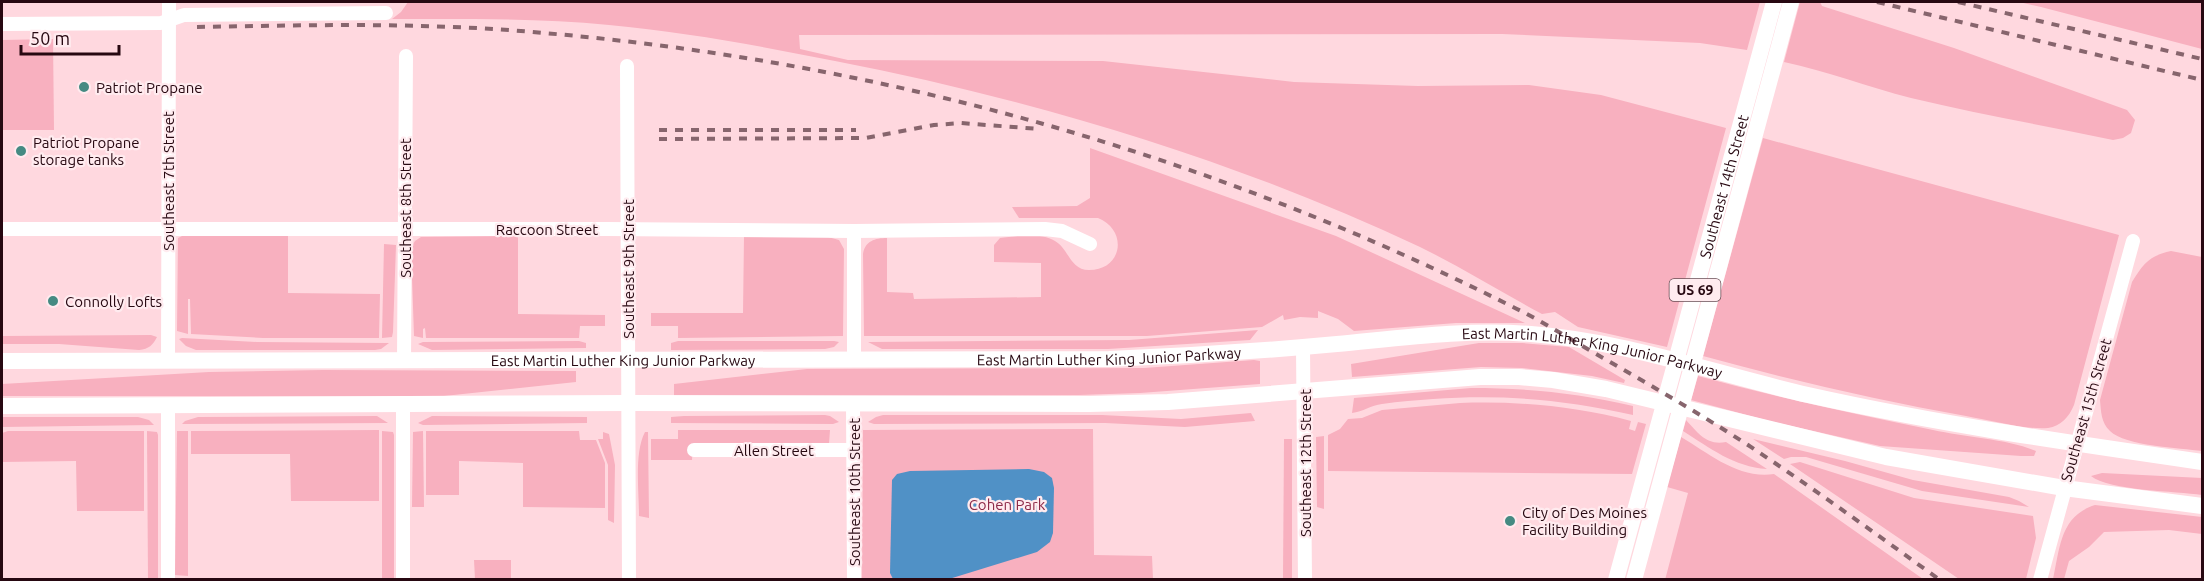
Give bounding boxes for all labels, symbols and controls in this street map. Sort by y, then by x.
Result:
scale bar [21,18,118,56]
text: 50 m [30,28,70,48]
place label: Patriot Propane [96,79,203,96]
marker: Patriot Propane [77,80,91,94]
street label: Southeast 7th Street [160,111,177,251]
street label: Southeast 14th Street [1696,113,1751,260]
place label: Patriot Propane storage tanks [33,134,140,168]
street label: Southeast 8th Street [397,138,414,278]
marker: Patriot Propane storage tanks [14,144,28,158]
street label: Southeast 9th Street [620,199,637,339]
street label: Raccoon Street [496,221,598,238]
road number: US 69 [1670,279,1720,301]
place label: Connolly Lofts [65,293,162,310]
marker: Connolly Lofts [46,294,60,308]
street label: East Martin Luther King Junior Parkway [1461,324,1724,381]
street label: Southeast 15th Street [2057,336,2115,484]
street label: East Martin Luther King Junior Parkway [977,343,1242,368]
street label: East Martin Luther King Junior Parkway [491,351,755,369]
street label: Southeast 12th Street [1297,389,1314,537]
street label: Southeast 10th Street [846,418,863,566]
street label: Allen Street [734,442,814,459]
park label: Cohen Park [969,496,1046,513]
place label: City of Des Moines Facility Building [1522,504,1647,538]
marker: City of Des Moines Facility Building [1503,514,1517,528]

